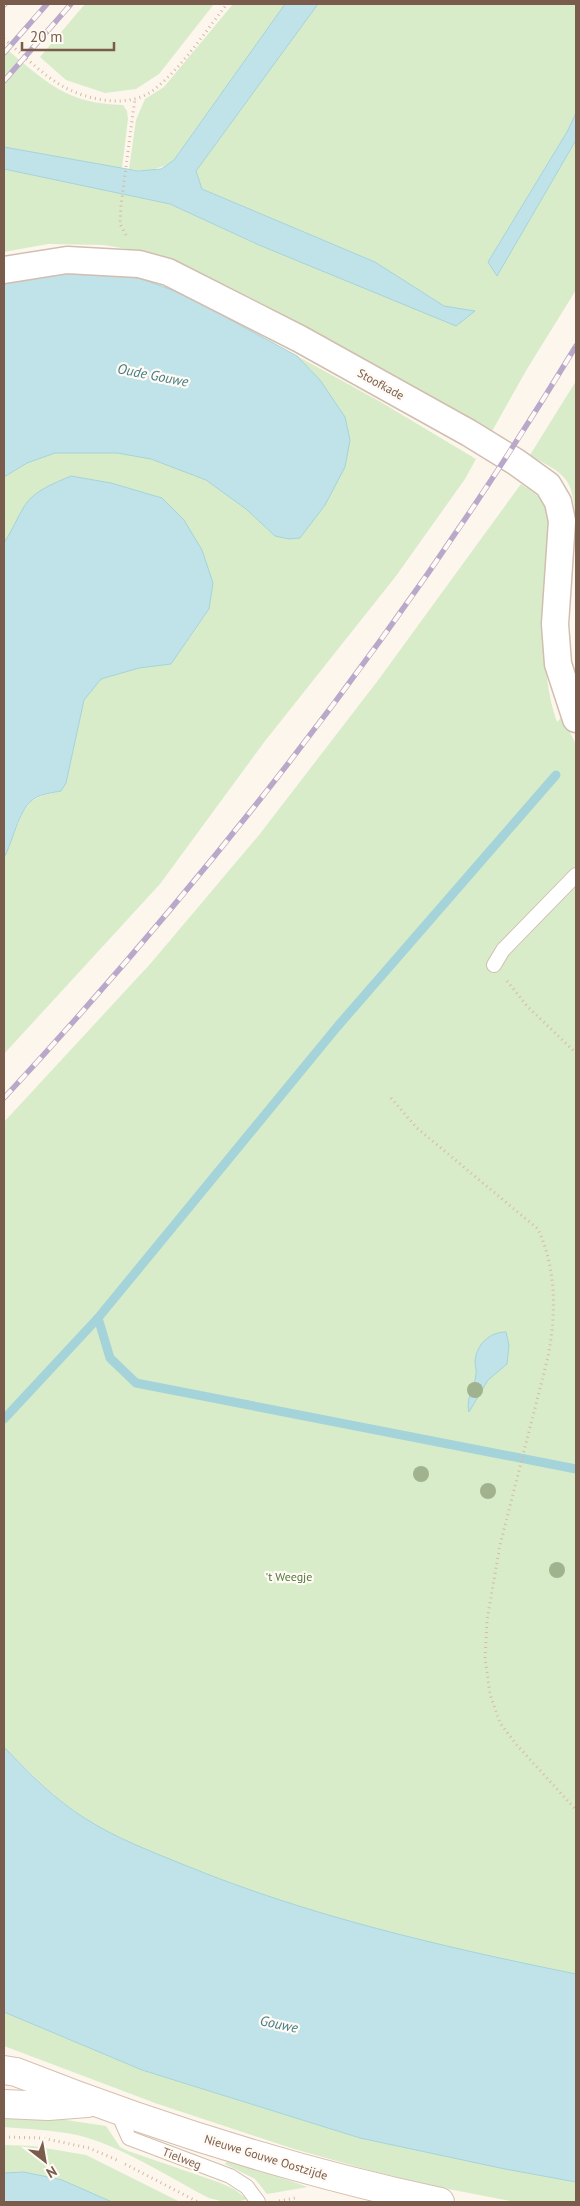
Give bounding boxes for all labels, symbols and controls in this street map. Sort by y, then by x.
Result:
scale bar [22,20,115,52]
text: 20 m [30,27,63,46]
water label: Oude Gouwe [116,359,191,391]
street label: Stoofkade [355,365,407,403]
park label: 't Weegje [266,1569,312,1584]
water label: Gouwe [258,2011,300,2037]
street label: Nieuwe Gouwe Oostzijde [203,2131,329,2183]
north arrow [20,2136,70,2186]
street label: Tielweg [160,2144,204,2172]
text: N [43,2162,60,2182]

